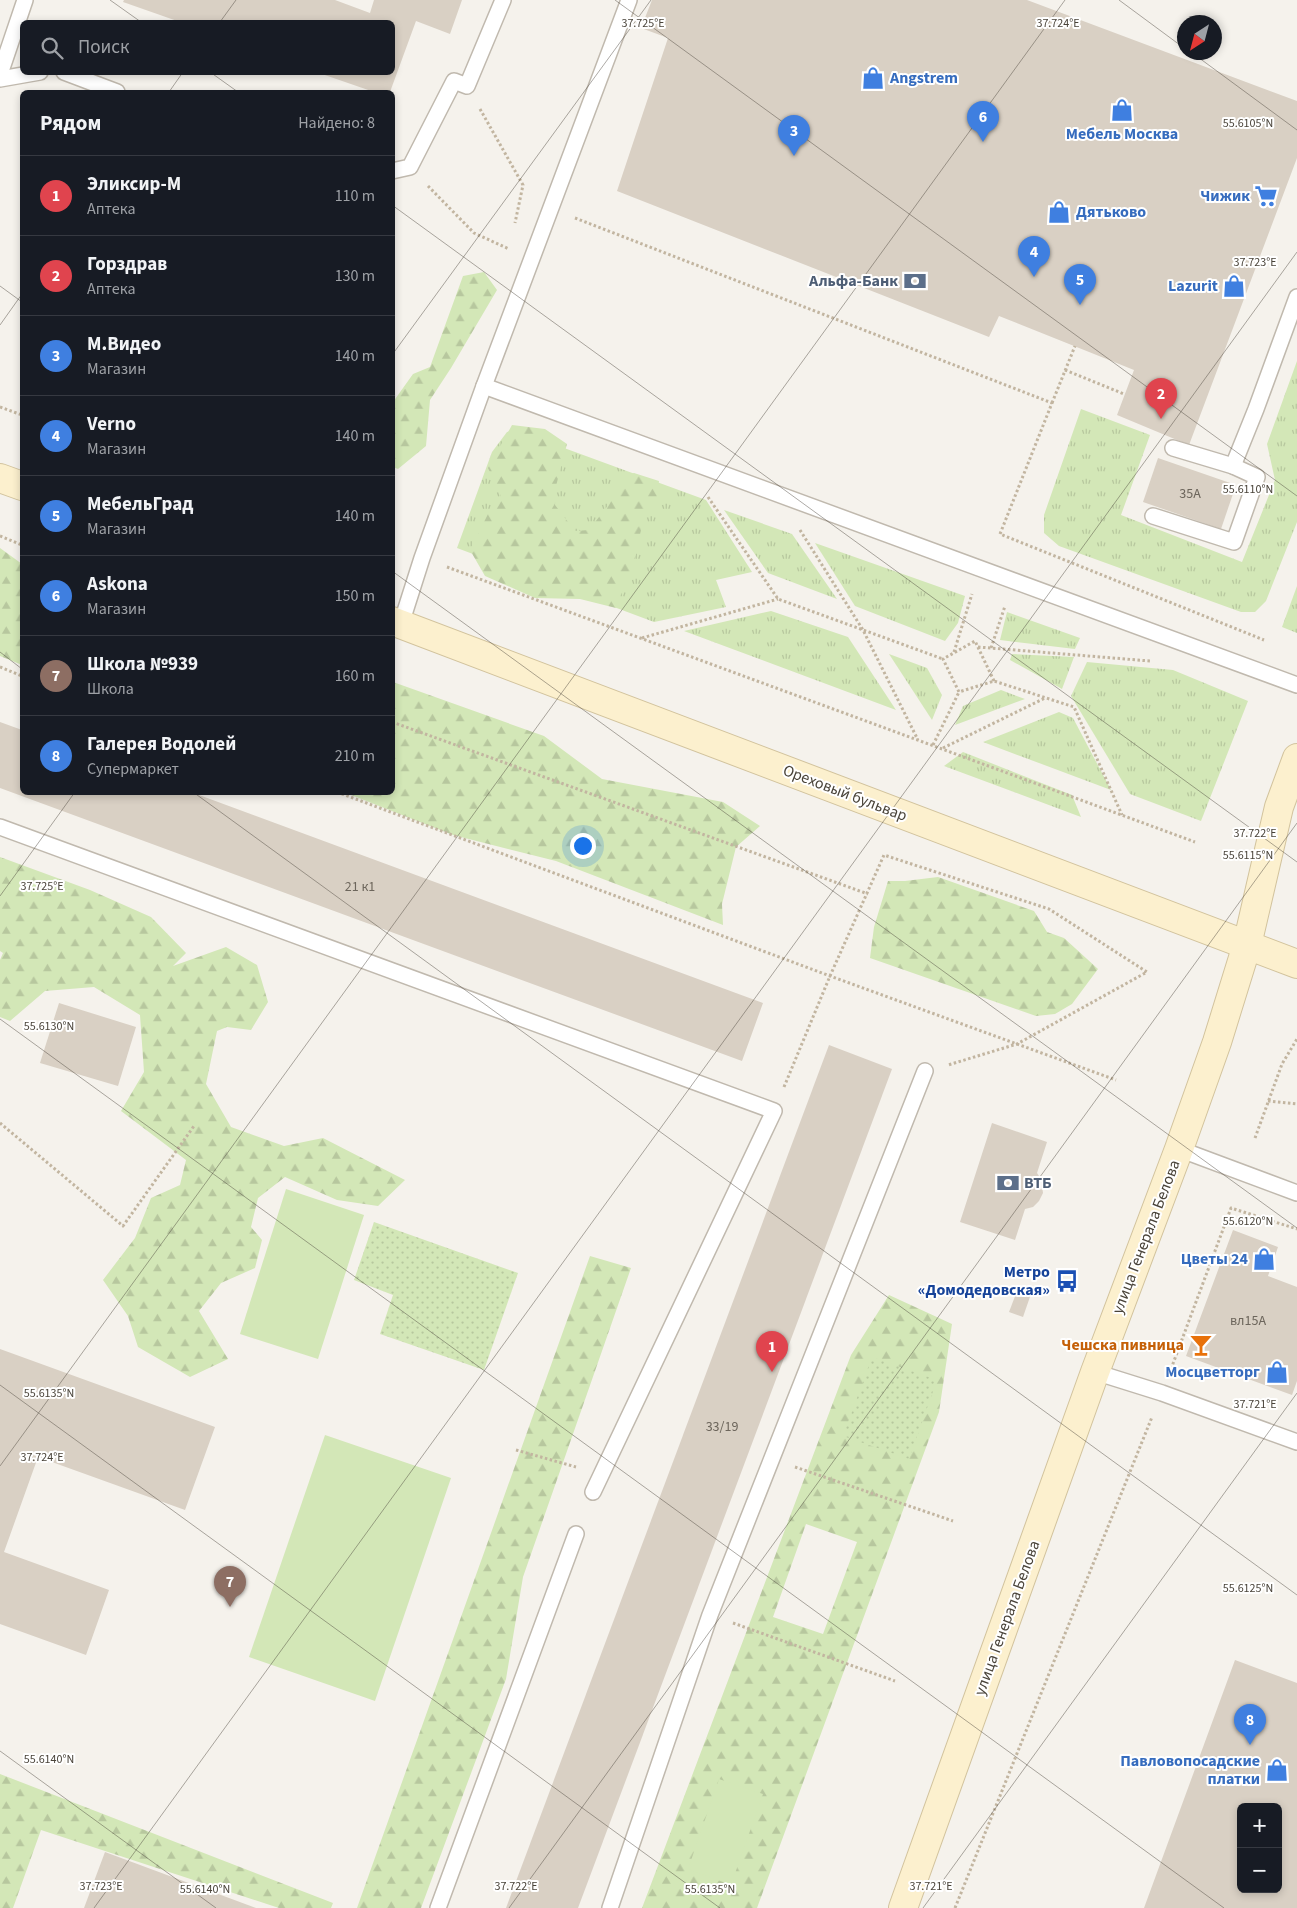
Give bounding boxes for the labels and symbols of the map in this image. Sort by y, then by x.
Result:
text: 37.725°E [621,15,665,32]
text: 37.724°E [1036,15,1080,32]
north arrow [1177,15,1222,60]
shop icon: Angstrem [860,65,886,91]
place label: Angstrem [889,67,958,89]
shop icon: Мебель Москва [1109,97,1135,123]
pin: 6 [967,101,999,142]
pin: 3 [778,115,810,156]
text: 55.6105°N [1223,115,1273,132]
place label: Мебель Москва [1066,123,1178,145]
supermarket icon: Чижик [1253,183,1279,209]
place label: Чижик [1200,185,1250,207]
shop icon: Дятьково [1046,199,1072,225]
place label: Дятьково [1076,201,1146,223]
pin: 4 [1018,236,1050,277]
text: 37.723°E [1233,254,1277,271]
pin: 5 [1064,264,1096,305]
bank icon: Альфа-Банк [902,268,928,294]
place label: Альфа-Банк [808,270,898,292]
shop icon: Lazurit [1221,273,1247,299]
place label: Lazurit [1168,275,1218,297]
pin: 2 [1145,378,1177,419]
text: 55.6110°N [1223,481,1273,498]
house number: 35А [1179,484,1201,504]
street label: Ореховый бульвар [780,759,910,827]
text: 37.722°E [1233,825,1277,842]
your location [570,833,596,859]
text: 55.6115°N [1223,847,1273,864]
house number: 21 к1 [345,877,375,897]
text: 37.725°E [20,878,64,895]
text: 55.6130°N [24,1018,74,1035]
street label: улица Генерала Белова [1106,1157,1186,1317]
bank icon: ВТБ [995,1170,1021,1196]
place label: ВТБ [1024,1172,1052,1194]
text: 55.6120°N [1223,1213,1273,1230]
shop icon: Цветы 24 [1251,1246,1277,1272]
place label: Цветы 24 [1181,1248,1249,1270]
place label: Метро «Домодедовская» [918,1261,1050,1301]
bus stop icon: Метро «Домодедовская» [1054,1268,1080,1294]
house number: вл15А [1230,1311,1266,1331]
pin: 1 [756,1331,788,1372]
bar icon: Чешска пивница [1188,1332,1214,1358]
place label: Чешска пивница [1061,1334,1184,1356]
shop icon: Мосцветторг [1264,1359,1290,1385]
place label: Мосцветторг [1165,1361,1260,1383]
text: 55.6135°N [24,1385,74,1402]
text: 37.721°E [1233,1396,1277,1413]
house number: 33/19 [706,1417,738,1437]
text: 37.724°E [20,1449,64,1466]
street label: улица Генерала Белова [969,1537,1045,1699]
pin: 7 [214,1566,246,1607]
text: 55.6125°N [1223,1580,1273,1597]
pin: 8 [1234,1704,1266,1745]
place label: Павловопосадские платки [1120,1750,1260,1790]
text: 55.6140°N [24,1751,74,1768]
shop icon: Павловопосадские платки [1264,1757,1290,1783]
text: 37.723°E [79,1878,123,1895]
text: 37.722°E [494,1878,538,1895]
text: 37.721°E [909,1878,953,1895]
text: 55.6140°N [180,1881,230,1898]
text: 55.6135°N [685,1881,735,1898]

